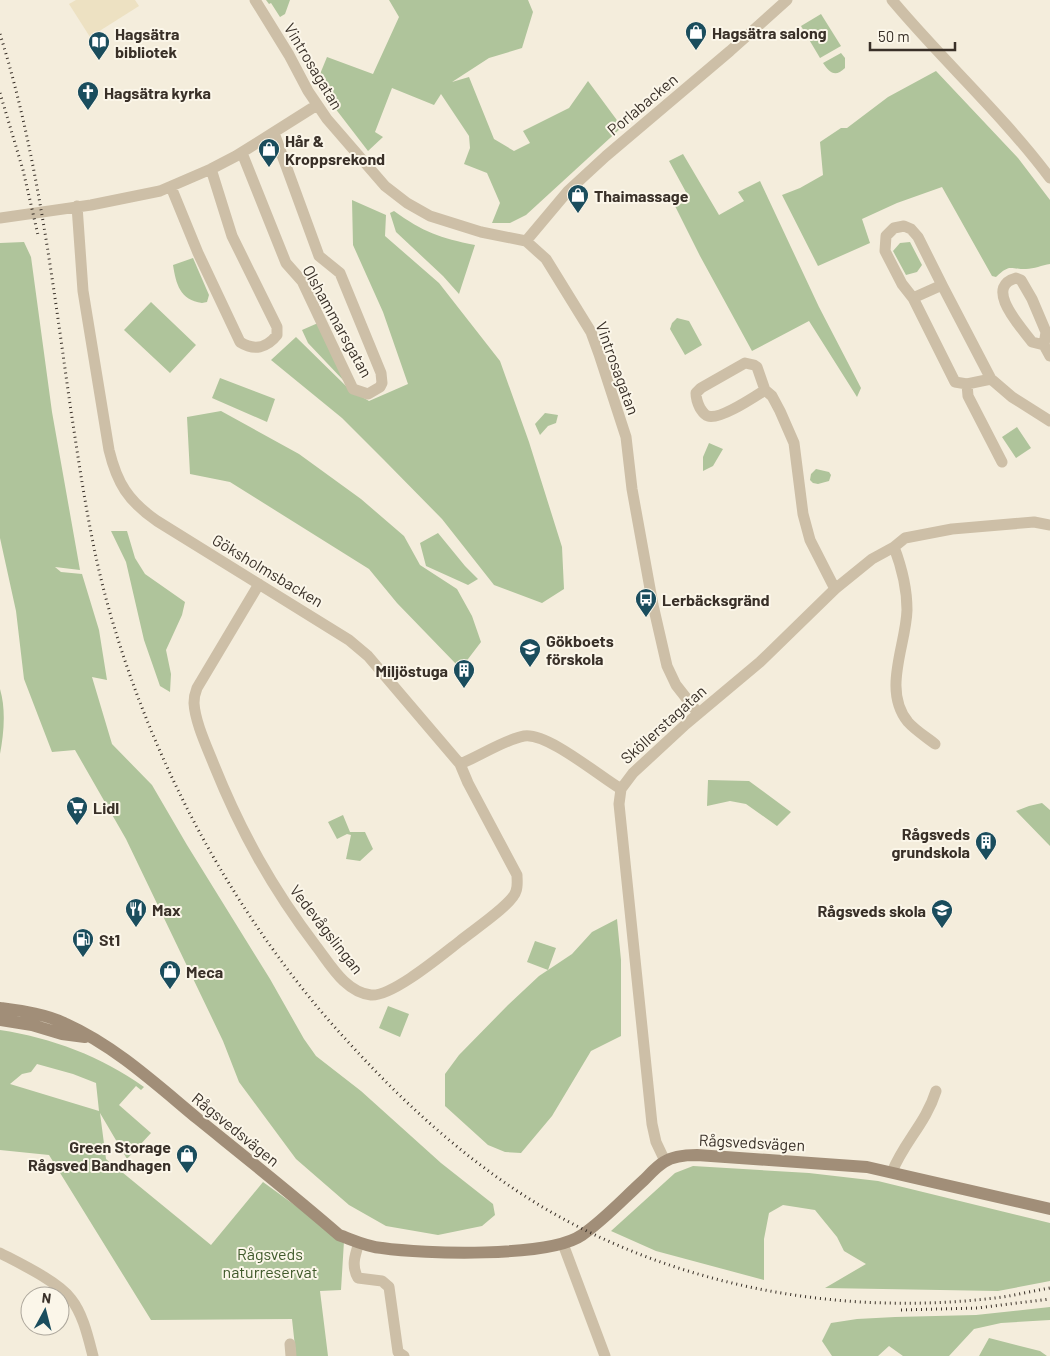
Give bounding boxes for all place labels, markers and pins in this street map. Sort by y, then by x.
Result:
shop icon: Hagsätra salong [684,20,708,51]
place label: Hagsätra salong [712,23,827,42]
place label: Hagsätra bibliotek [115,24,179,61]
library icon: Hagsätra bibliotek [87,30,111,61]
church icon: Hagsätra kyrka [76,80,100,111]
place label: Hagsätra kyrka [104,83,211,102]
place label: Hår & Kroppsrekond [285,131,385,168]
shop icon: Hår & Kroppsrekond [257,137,281,168]
shop icon: Thaimassage [566,183,590,214]
place label: Thaimassage [594,186,689,205]
bus stop icon: Lerbäcksgränd [634,587,658,618]
place label: Lerbäcksgränd [662,590,770,609]
place label: Gökboets förskola [546,631,614,668]
school or university icon: Gökboets förskola [518,637,542,668]
building icon: Miljöstuga [452,658,476,689]
place label: Miljöstuga [376,661,448,680]
supermarket icon: Lidl [65,795,89,826]
place label: Lidl [93,798,119,817]
place label: Rågsveds grundskola [891,824,970,861]
building icon: Rågsveds grundskola [974,830,998,861]
restaurant icon: Max [124,897,148,928]
school or university icon: Rågsveds skola [930,898,954,929]
place label: Max [152,900,181,919]
place label: Rågsveds skola [818,901,926,920]
fuel station icon: St1 [71,927,95,958]
place label: St1 [99,930,120,949]
shop icon: Meca [158,959,182,990]
place label: Meca [186,962,223,981]
place label: Green Storage Rågsved Bandhagen [28,1137,171,1174]
shop icon: Green Storage Rågsved Bandhagen [175,1143,199,1174]

